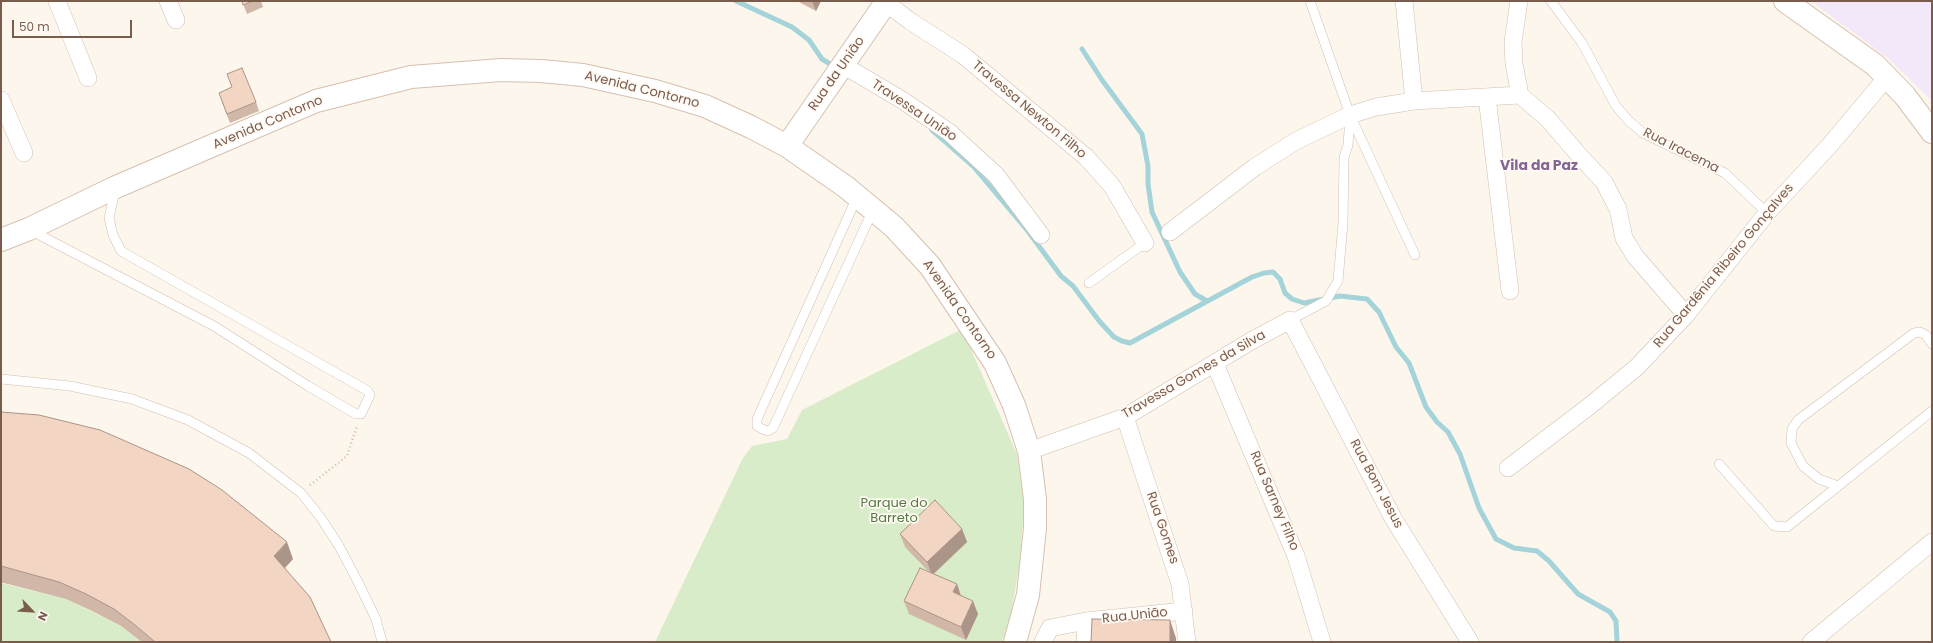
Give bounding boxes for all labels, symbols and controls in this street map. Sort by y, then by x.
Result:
scale bar [14,12,134,38]
text: 50 m [19,18,50,35]
street label: Rua da União [806,34,868,114]
street label: Travessa Newton Filho [969,58,1089,162]
street label: Avenida Contorno [583,68,701,112]
street label: Travessa União [868,77,960,145]
street label: Avenida Contorno [211,93,325,153]
street label: Rua Iracema [1640,125,1722,177]
district label: Vila da Paz [1500,158,1578,174]
street label: Rua Gardênia Ribeiro Gonçalves [1651,181,1797,351]
street label: Avenida Contorno [919,257,999,363]
street label: Travessa Gomes da Silva [1119,327,1269,423]
street label: Rua Bom Jesus [1346,437,1406,531]
street label: Rua Sarney Filho [1246,449,1302,553]
street label: Rua Gomes [1142,490,1182,566]
park label: Parque do Barreto [861,496,927,527]
north arrow [12,591,52,631]
street label: Rua União [1101,605,1169,627]
text: N [34,609,52,623]

